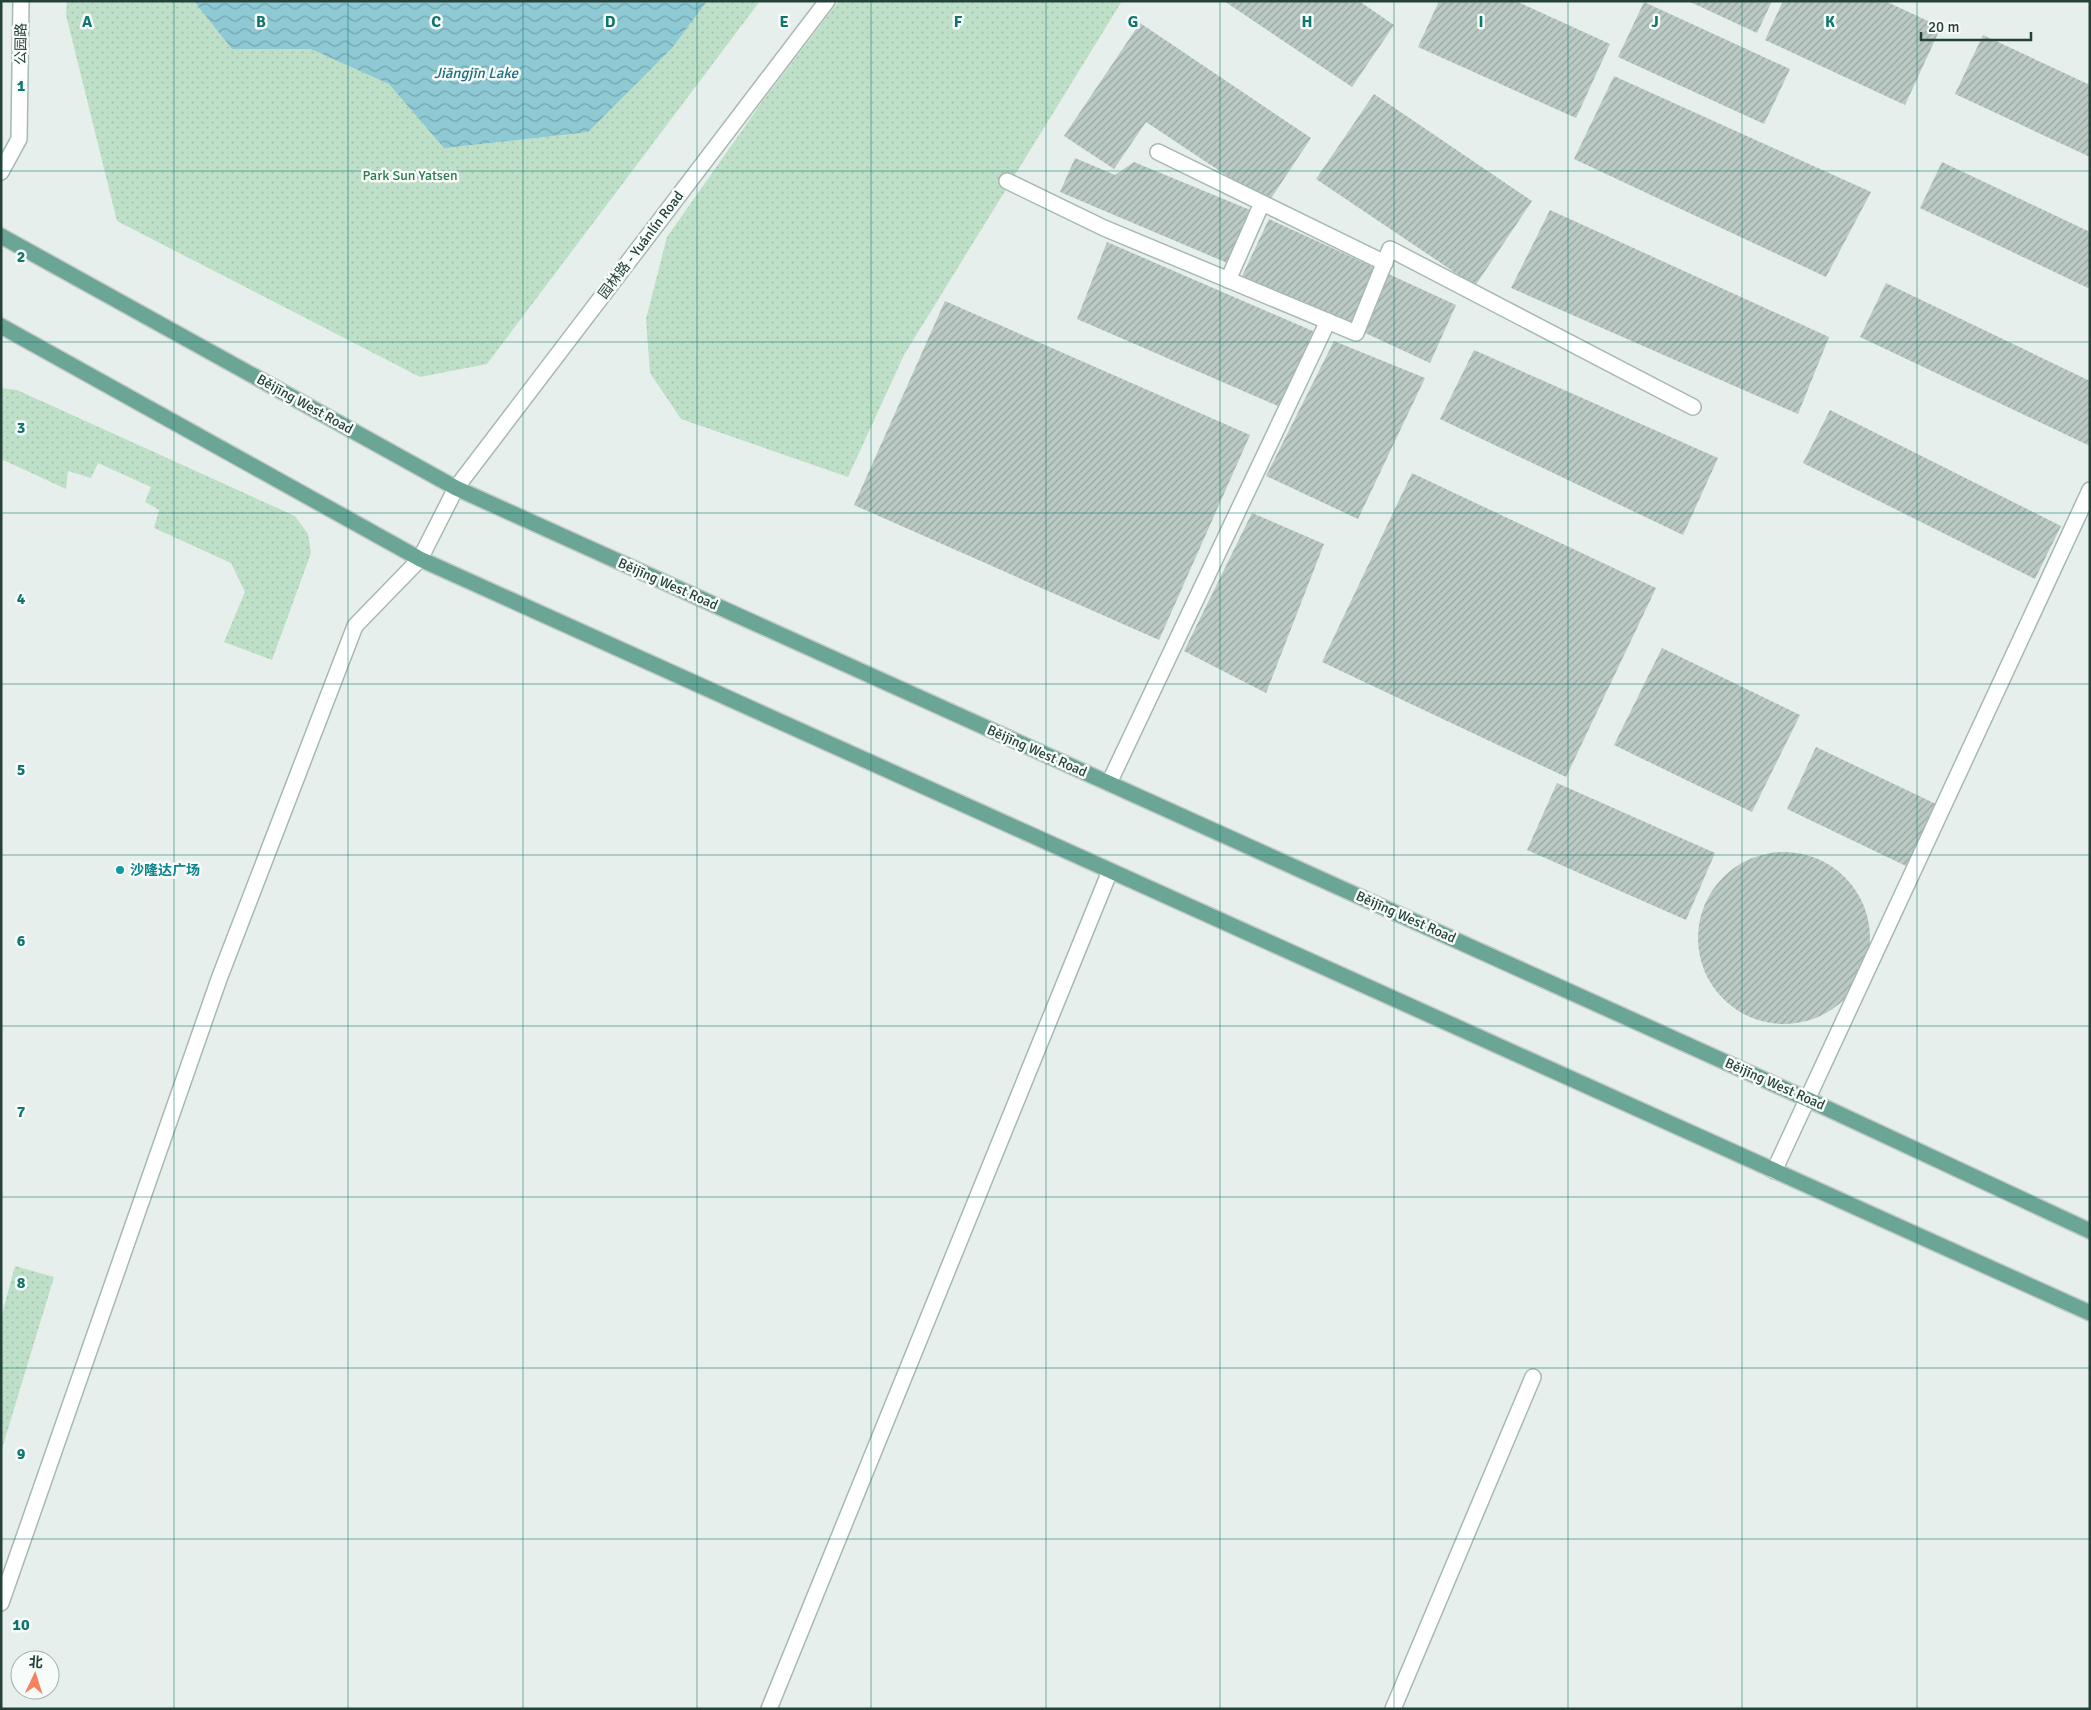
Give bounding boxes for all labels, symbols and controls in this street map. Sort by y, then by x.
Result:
scale bar [1921,10,2031,42]
text: A [82,12,93,32]
text: B [256,12,266,32]
text: C [431,12,441,32]
text: D [605,12,616,32]
text: E [779,12,789,32]
text: F [954,12,963,32]
text: G [1128,12,1138,32]
text: H [1302,12,1312,32]
text: I [1478,12,1484,32]
text: J [1651,12,1659,32]
text: K [1825,12,1835,32]
text: 20 m [1928,18,1959,36]
street label: 公园路 [12,23,30,65]
water label: Jiāngjīn Lake [434,64,520,82]
text: 1 [17,76,26,96]
park label: Park Sun Yatsen [362,167,458,184]
street label: 园林路 - Yuánlín Road [595,188,687,302]
text: 2 [17,247,25,267]
street label: Běijīng West Road [254,371,356,437]
text: 3 [17,418,25,438]
street label: Běijīng West Road [615,554,721,614]
text: 4 [17,589,26,609]
street label: Běijīng West Road [984,721,1090,781]
text: 5 [17,760,25,780]
place label: 沙隆达广场 [130,862,200,879]
marker: 沙隆达广场 [114,864,126,876]
street label: Běijīng West Road [1353,887,1459,947]
text: 6 [17,931,26,951]
street label: Běijīng West Road [1722,1054,1828,1114]
text: 7 [17,1102,26,1122]
text: 8 [17,1273,26,1293]
text: 9 [17,1444,26,1464]
text: 10 [12,1615,30,1635]
north arrow [10,1650,60,1700]
text: 北 [28,1654,43,1671]

